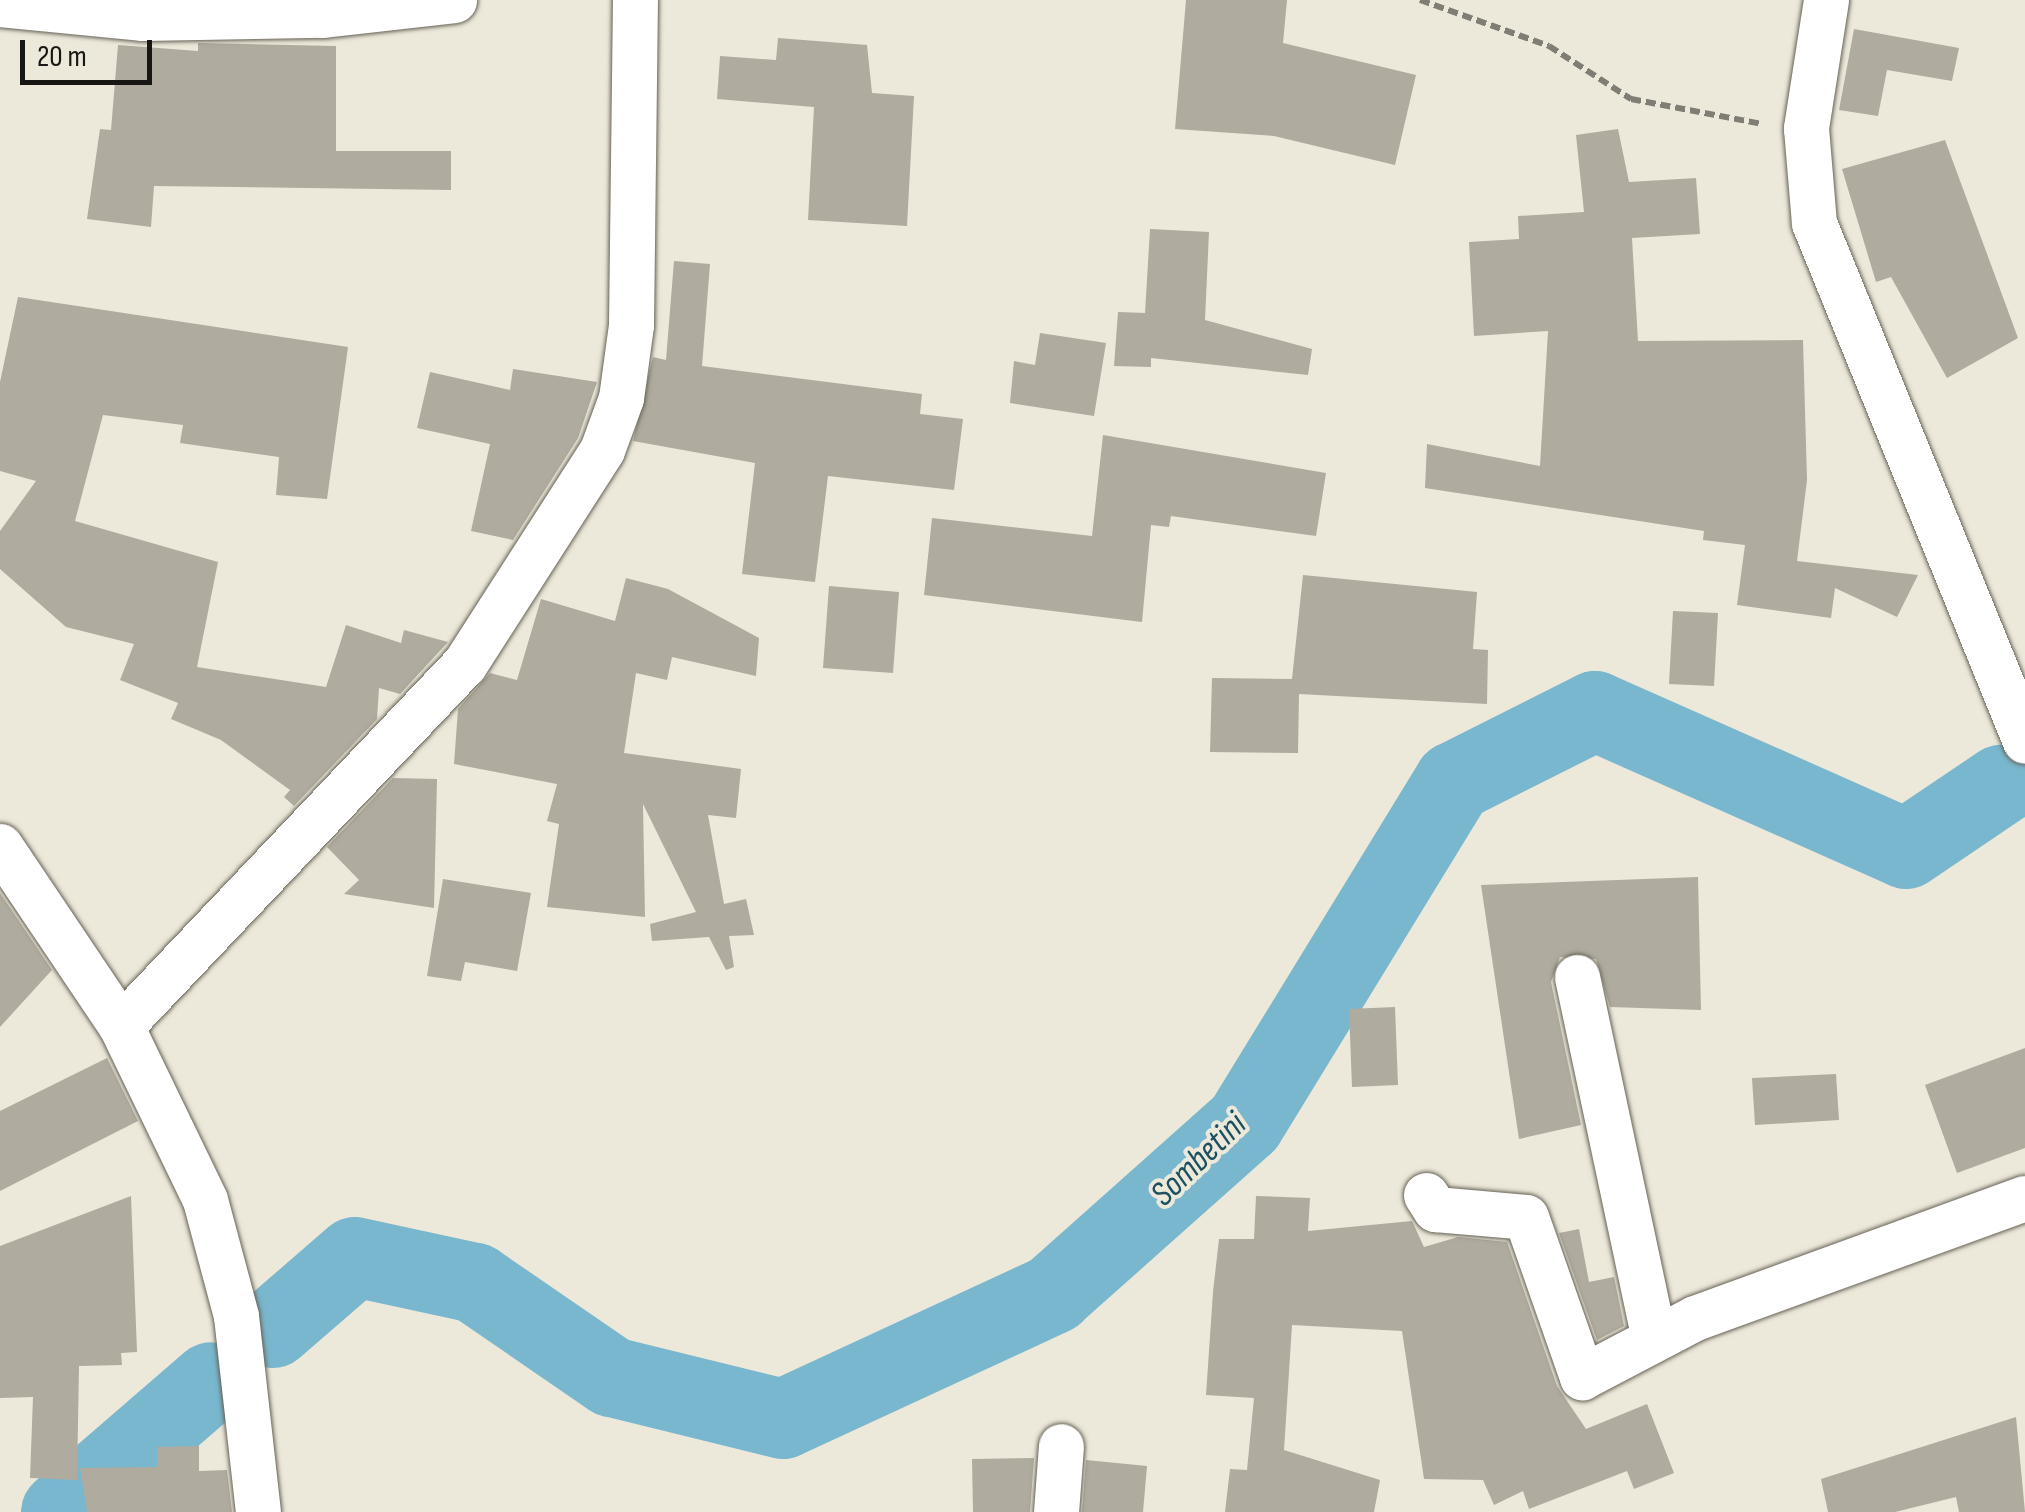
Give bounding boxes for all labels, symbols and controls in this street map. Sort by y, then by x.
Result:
scale bar [25,20,158,82]
text: 20 m [37,39,87,75]
water label: Sombetini [1142,1104,1256,1216]

